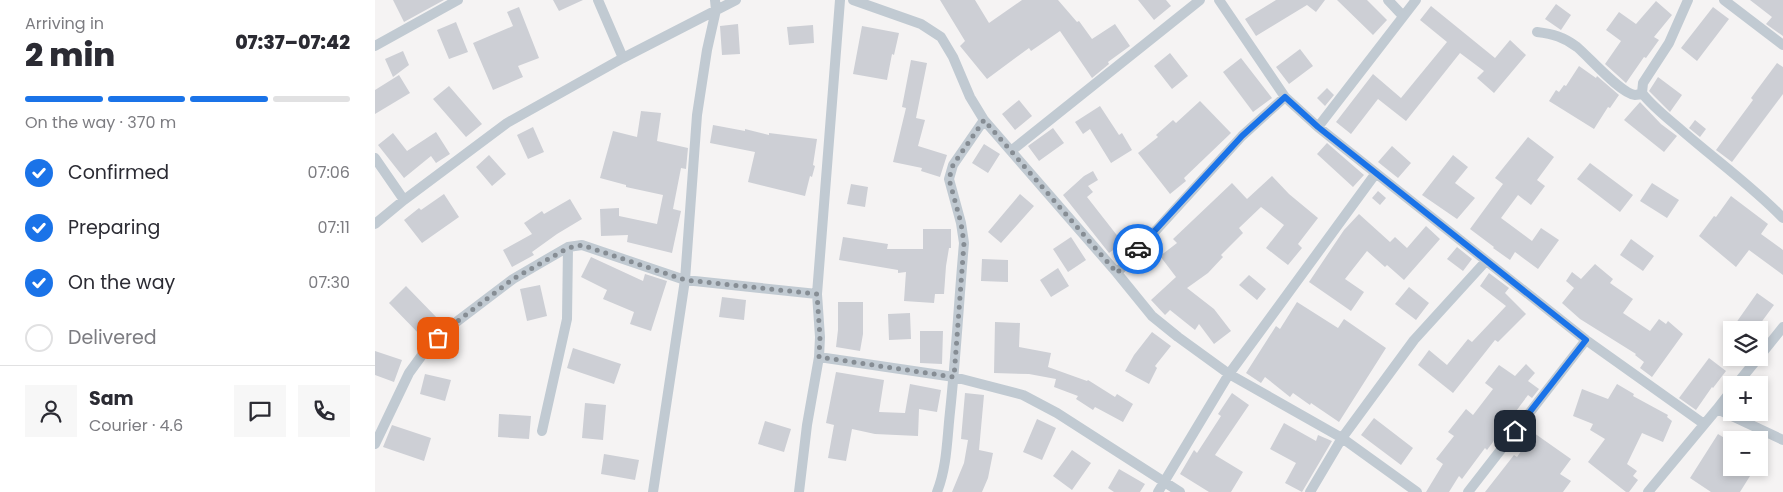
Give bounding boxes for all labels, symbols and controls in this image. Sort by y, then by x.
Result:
text: Arriving in [25,12,104,35]
text: 07:37–07:42 [235,29,350,56]
text: 2 min [25,32,115,77]
text: On the way · 370 m [25,111,176,134]
icon: check [25,159,53,187]
text: Confirmed [68,159,169,186]
text: 07:06 [308,161,350,184]
icon: check [25,214,53,242]
text: Preparing [68,214,160,241]
text: 07:11 [318,216,350,239]
courier [1113,224,1163,274]
icon: car [1124,235,1152,263]
icon: check [25,269,53,297]
text: On the way [68,269,175,296]
text: 07:30 [308,271,350,294]
pin [417,317,459,359]
map controls [1723,321,1768,476]
button: layers [1723,321,1768,366]
text: Delivered [68,324,157,351]
icon: bag [424,324,452,352]
button: + [1723,376,1768,421]
button: person [25,385,77,437]
text: Sam [89,385,134,412]
button: chat [234,385,286,437]
button: phone [298,385,350,437]
pin [1494,410,1536,452]
text: Courier · 4.6 [89,414,183,437]
icon: home [1501,417,1529,445]
button: − [1723,431,1768,476]

